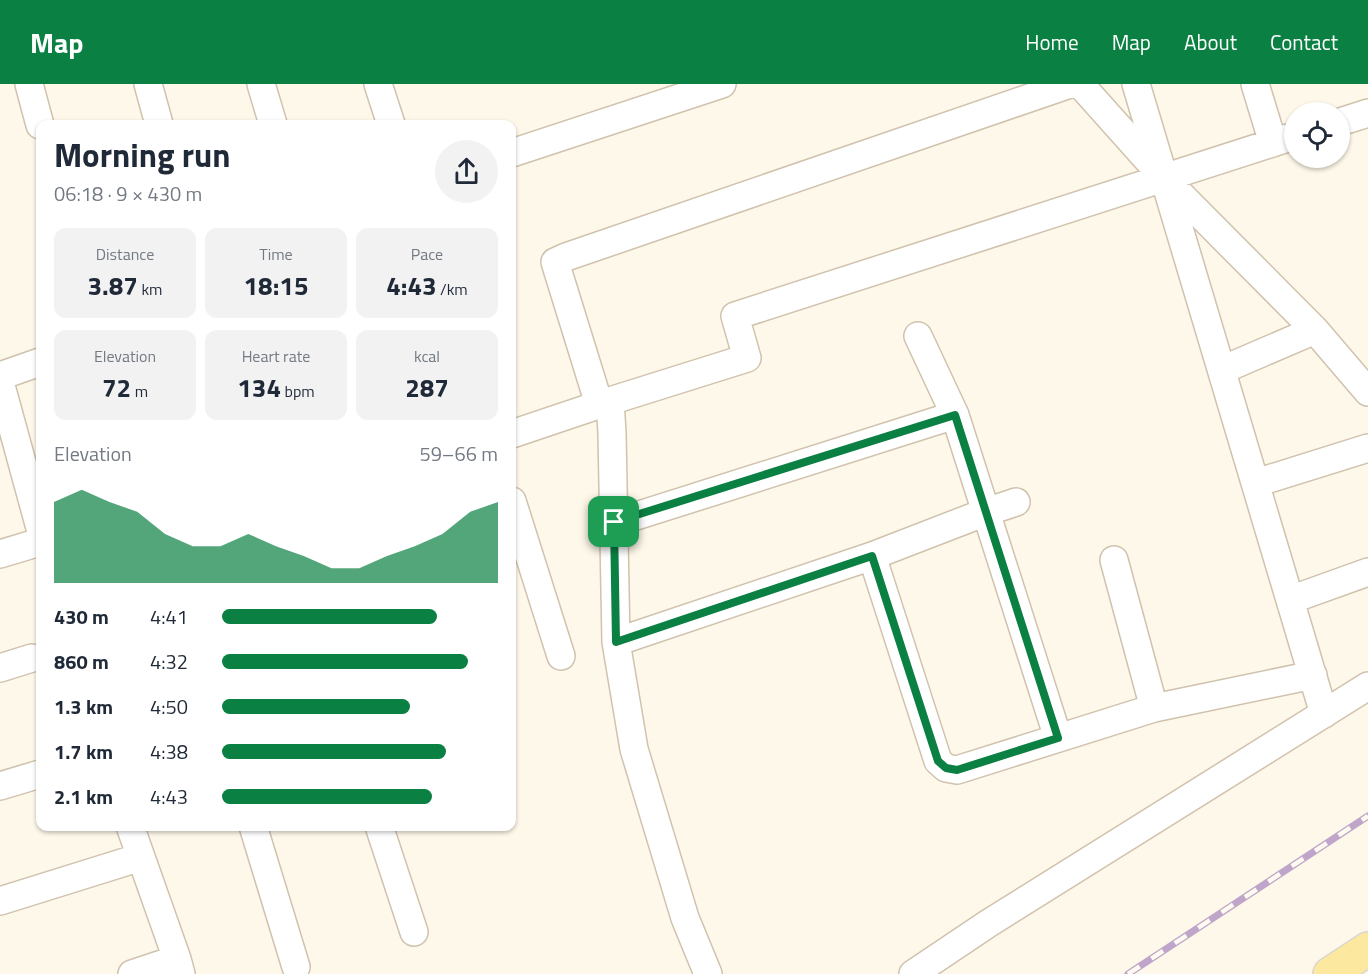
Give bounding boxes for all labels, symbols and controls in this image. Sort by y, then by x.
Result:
text: Map [30,21,84,64]
text: Home [1025,26,1079,58]
text: Map [1112,26,1151,58]
text: About [1184,26,1237,58]
text: Contact [1270,26,1338,58]
map controls [1284,102,1350,168]
button: locate [1284,102,1350,168]
text: Morning run [54,130,231,180]
button: share [435,140,498,203]
text: 06:18 · 9 × 430 m [54,178,202,209]
text: Distance [96,242,154,266]
text: Time [259,242,293,266]
text: Pace [411,242,443,266]
text: 3.87 [88,266,138,305]
text: 18:15 [244,266,308,305]
text: 4:43 [386,266,437,305]
text: km [138,277,162,301]
text: /km [437,277,468,301]
text: Elevation [94,344,156,368]
text: Heart rate [242,344,310,368]
text: kcal [414,344,440,368]
text: 72 [102,368,131,407]
text: 134 [237,368,281,407]
text: 287 [405,368,449,407]
text: m [131,379,148,403]
text: bpm [281,379,315,403]
text: Elevation [54,438,132,469]
text: 59–66 m [419,438,498,469]
pin [588,496,639,547]
icon: arrive [597,505,630,538]
text: 430 m [54,601,109,632]
text: 4:41 [150,601,188,632]
text: 860 m [54,646,109,677]
text: 4:32 [150,646,188,677]
text: 1.3 km [54,691,113,722]
text: 4:50 [150,691,188,722]
text: 1.7 km [54,736,113,767]
text: 4:38 [150,736,188,767]
text: 2.1 km [54,781,113,812]
text: 4:43 [150,781,188,812]

